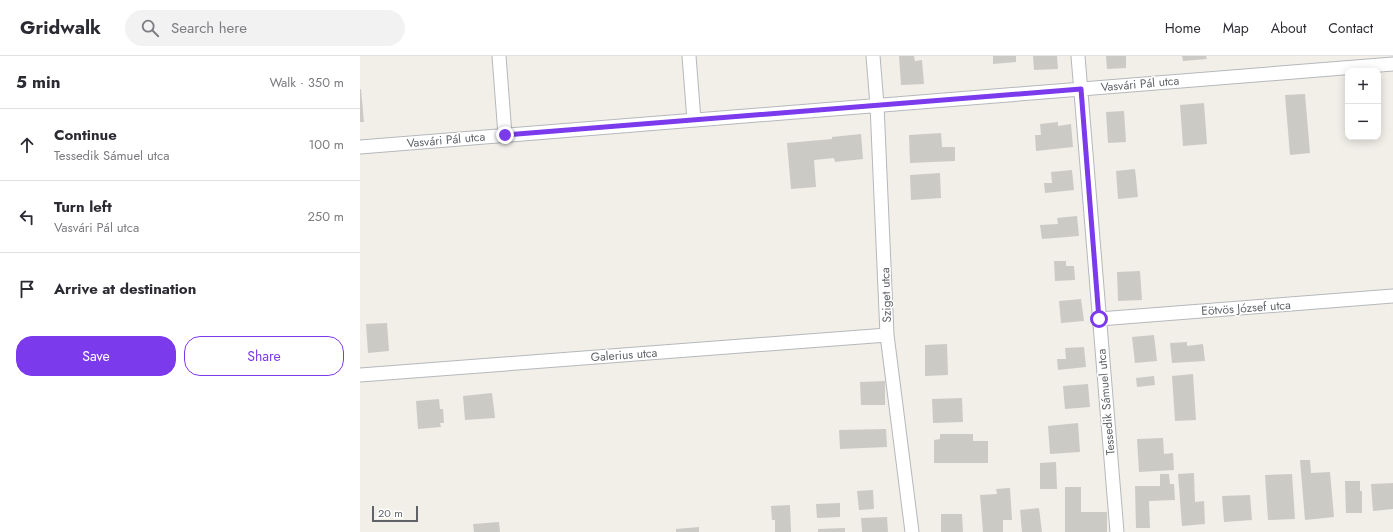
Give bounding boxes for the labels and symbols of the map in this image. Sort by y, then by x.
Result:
street label: Vasvári Pál utca [1100,72,1180,96]
route end [496,126,514,144]
street label: Vasvári Pál utca [406,128,486,152]
street label: Sziget utca [876,267,896,323]
street label: Eötvös József utca [1201,296,1292,320]
route start [1090,310,1108,328]
street label: Galerius utca [590,344,658,366]
street label: Tessedik Sámuel utca [1092,348,1120,456]
scale bar [372,504,418,523]

